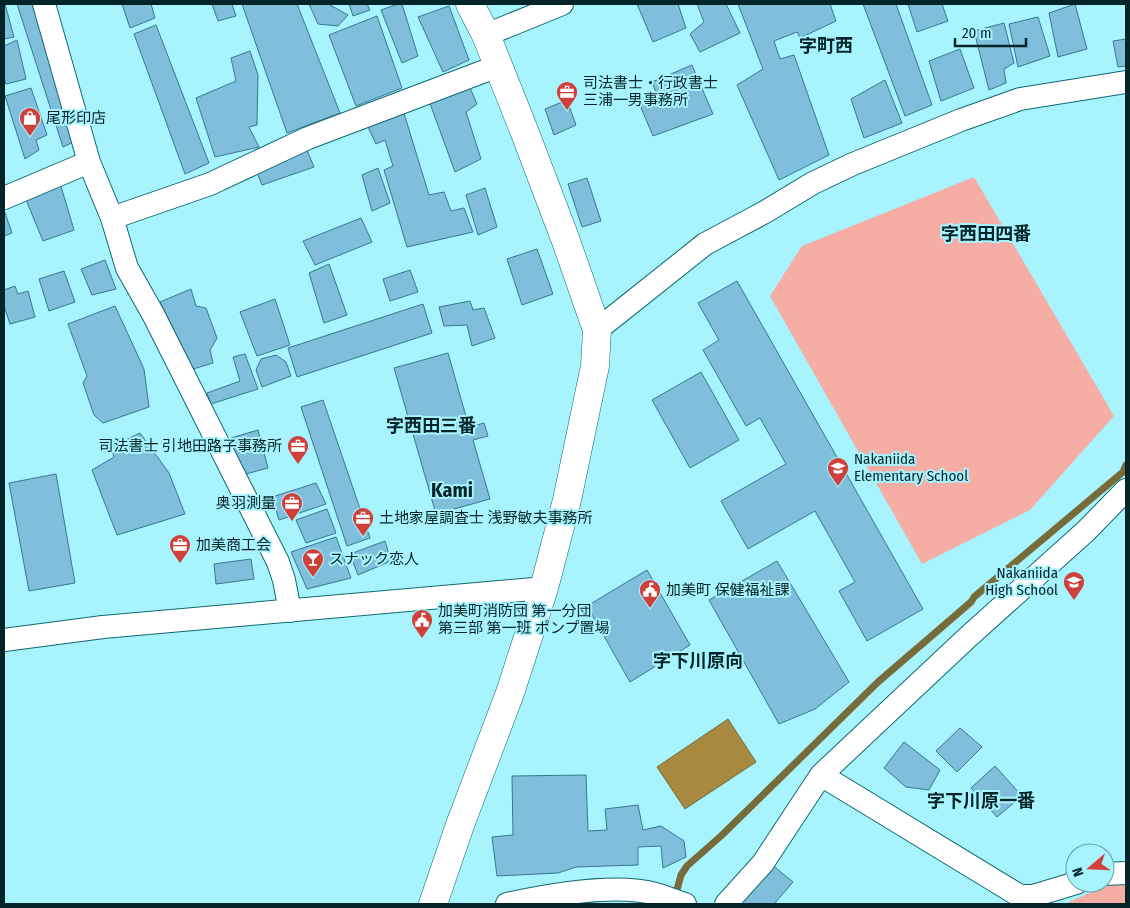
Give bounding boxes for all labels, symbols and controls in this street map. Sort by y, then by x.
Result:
scale bar [955,15,1026,47]
text: 20 m [962,24,992,42]
district label: 字町西 [799,35,853,57]
place label: 司法書士・行政書士 三浦一男事務所 [583,74,718,109]
office icon: 司法書士・行政書士 三浦一男事務所 [555,80,579,111]
shop icon: 尾形印店 [18,106,42,137]
place label: 尾形印店 [46,109,106,127]
district label: 字西田四番 [941,223,1031,245]
district label: 字西田三番 [386,415,476,437]
office icon: 司法書士 引地田路子事務所 [286,434,310,465]
place label: 司法書士 引地田路子事務所 [98,437,282,455]
place label: Nakaniida Elementary School [854,450,968,485]
school or university icon: Nakaniida Elementary School [826,456,850,487]
district label: Kami [431,478,473,502]
office icon: 奥羽測量 [280,491,304,522]
place label: 奥羽測量 [216,494,276,512]
office icon: 土地家屋調査士 浅野敏夫事務所 [351,506,375,537]
place label: 土地家屋調査士 浅野敏夫事務所 [379,509,593,527]
office icon: 加美商工会 [168,533,192,564]
place label: 加美商工会 [196,536,271,554]
bar icon: スナック恋人 [301,547,325,578]
place label: スナック恋人 [329,550,419,568]
place label: Nakaniida High School [985,564,1058,599]
school or university icon: Nakaniida High School [1062,570,1086,601]
public building icon: 加美町 保健福祉課 [638,578,662,609]
place label: 加美町 保健福祉課 [666,581,790,599]
place label: 加美町消防団 第一分団 第三部 第一班 ポンプ置場 [438,602,610,637]
public building icon: 加美町消防団 第一分団 第三部 第一班 ポンプ置場 [410,608,434,639]
district label: 字下川原向 [653,650,743,672]
district label: 字下川原一番 [927,790,1035,812]
north arrow [1065,843,1115,893]
text: N [1069,865,1088,879]

